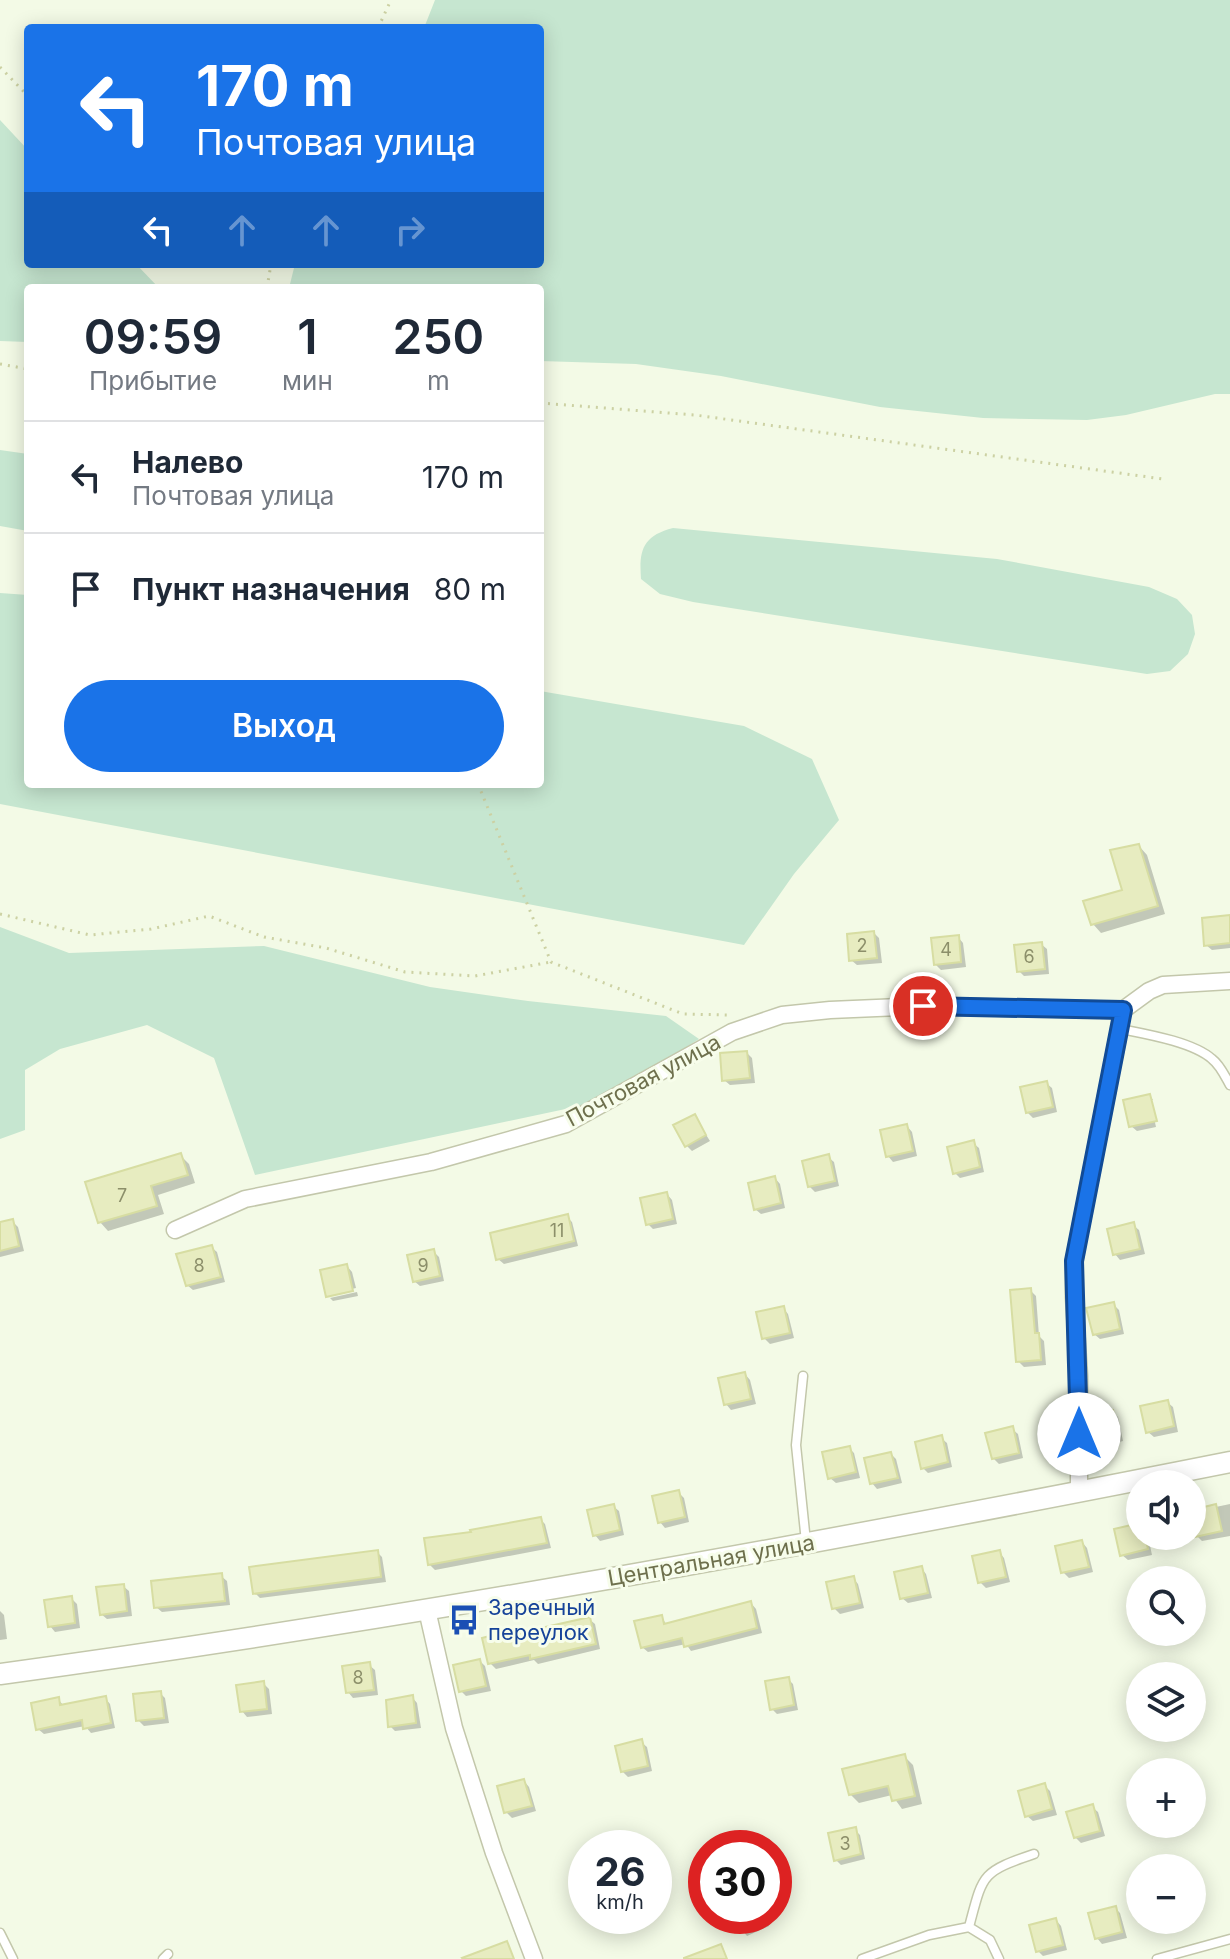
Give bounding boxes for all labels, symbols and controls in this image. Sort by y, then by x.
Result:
text: 170 m [196,52,354,120]
icon: left [64,56,168,160]
text: Почтовая улица [196,120,476,164]
icon: left [136,208,180,252]
icon: ahead [220,208,264,252]
icon: ahead [304,208,348,252]
icon: right [388,208,432,252]
text: 09:59 [84,307,222,366]
text: 1 [297,307,318,366]
text: 250 [393,307,484,366]
text: Прибытие [89,365,217,396]
text: мин [282,365,333,396]
text: m [427,365,450,396]
text: Налево [132,444,244,480]
icon: left [64,455,108,499]
text: 170 m [422,459,504,495]
text: Почтовая улица [132,480,334,511]
icon: arrive [64,567,108,611]
text: Пункт назначения [132,571,410,607]
text: 80 m [434,571,506,607]
button: Выход [64,680,504,772]
house number: 2 [857,935,867,956]
house number: 4 [940,939,952,960]
house number: 6 [1023,946,1035,967]
pin [889,972,957,1040]
icon: arrive [901,984,945,1028]
street label: Почтовая улица [561,1028,725,1132]
house number: 7 [117,1185,127,1206]
house number: 11 [550,1220,564,1241]
house number: 8 [193,1255,205,1276]
house number: 9 [417,1255,429,1276]
position arrow [1037,1392,1121,1476]
map controls [1126,1470,1206,1934]
button: sound [1126,1470,1206,1550]
street label: Центральная улица [606,1529,816,1591]
button: search [1126,1566,1206,1646]
place label: Заречный переулок [488,1594,595,1645]
bus stop icon: Заречный переулок [447,1603,481,1637]
button: layers [1126,1662,1206,1742]
house number: 8 [352,1667,364,1688]
button: + [1126,1758,1206,1838]
speed limit sign: 30 [688,1830,792,1934]
house number: 3 [839,1833,851,1854]
text: 26 [594,1847,646,1896]
button: − [1126,1854,1206,1934]
text: km/h [596,1890,644,1914]

